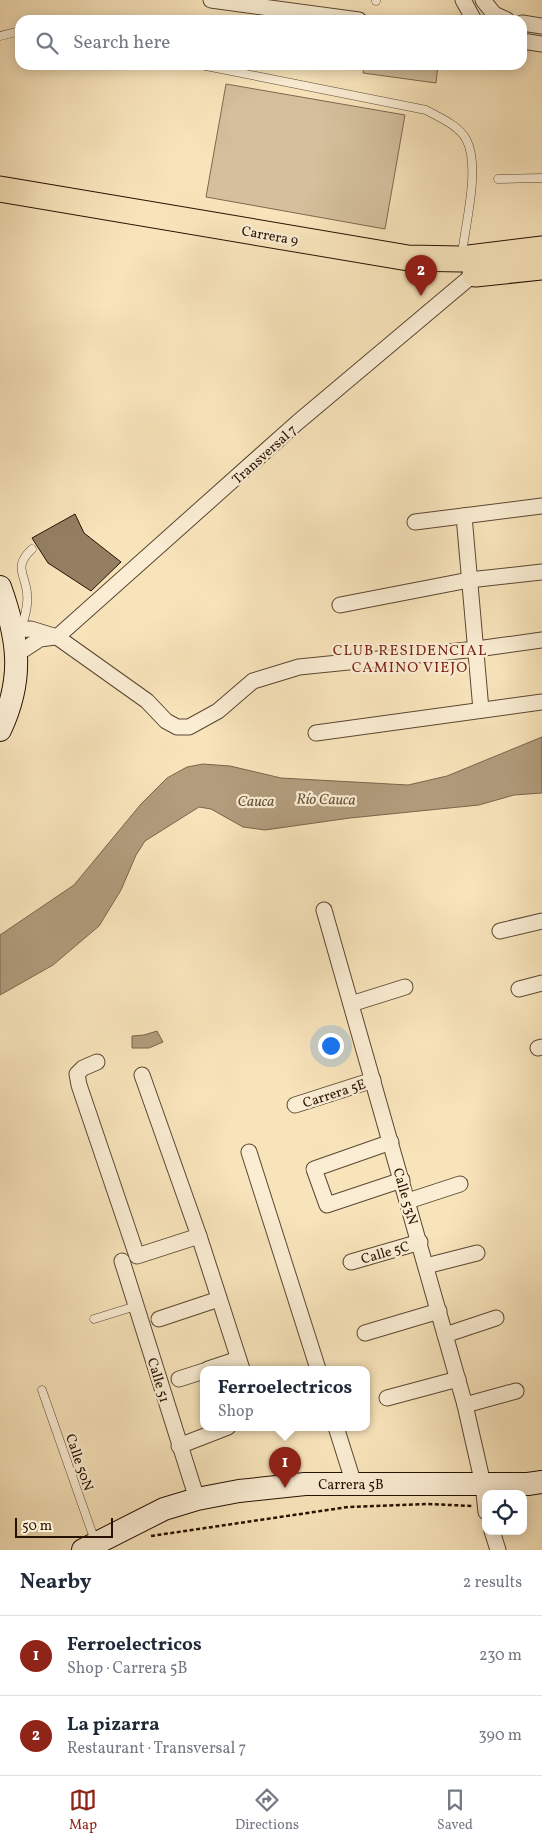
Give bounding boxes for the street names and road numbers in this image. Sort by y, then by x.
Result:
street label: Carrera 9 [240,222,300,251]
street label: Transversal 7 [229,421,302,489]
street label: Carrera 5E [300,1075,368,1114]
street label: Calle 53N [387,1166,422,1227]
street label: Calle 5C [359,1237,412,1269]
street label: Calle 51 [142,1356,173,1405]
street label: Calle 50N [60,1431,97,1494]
street label: Carrera 5B [318,1476,384,1495]

